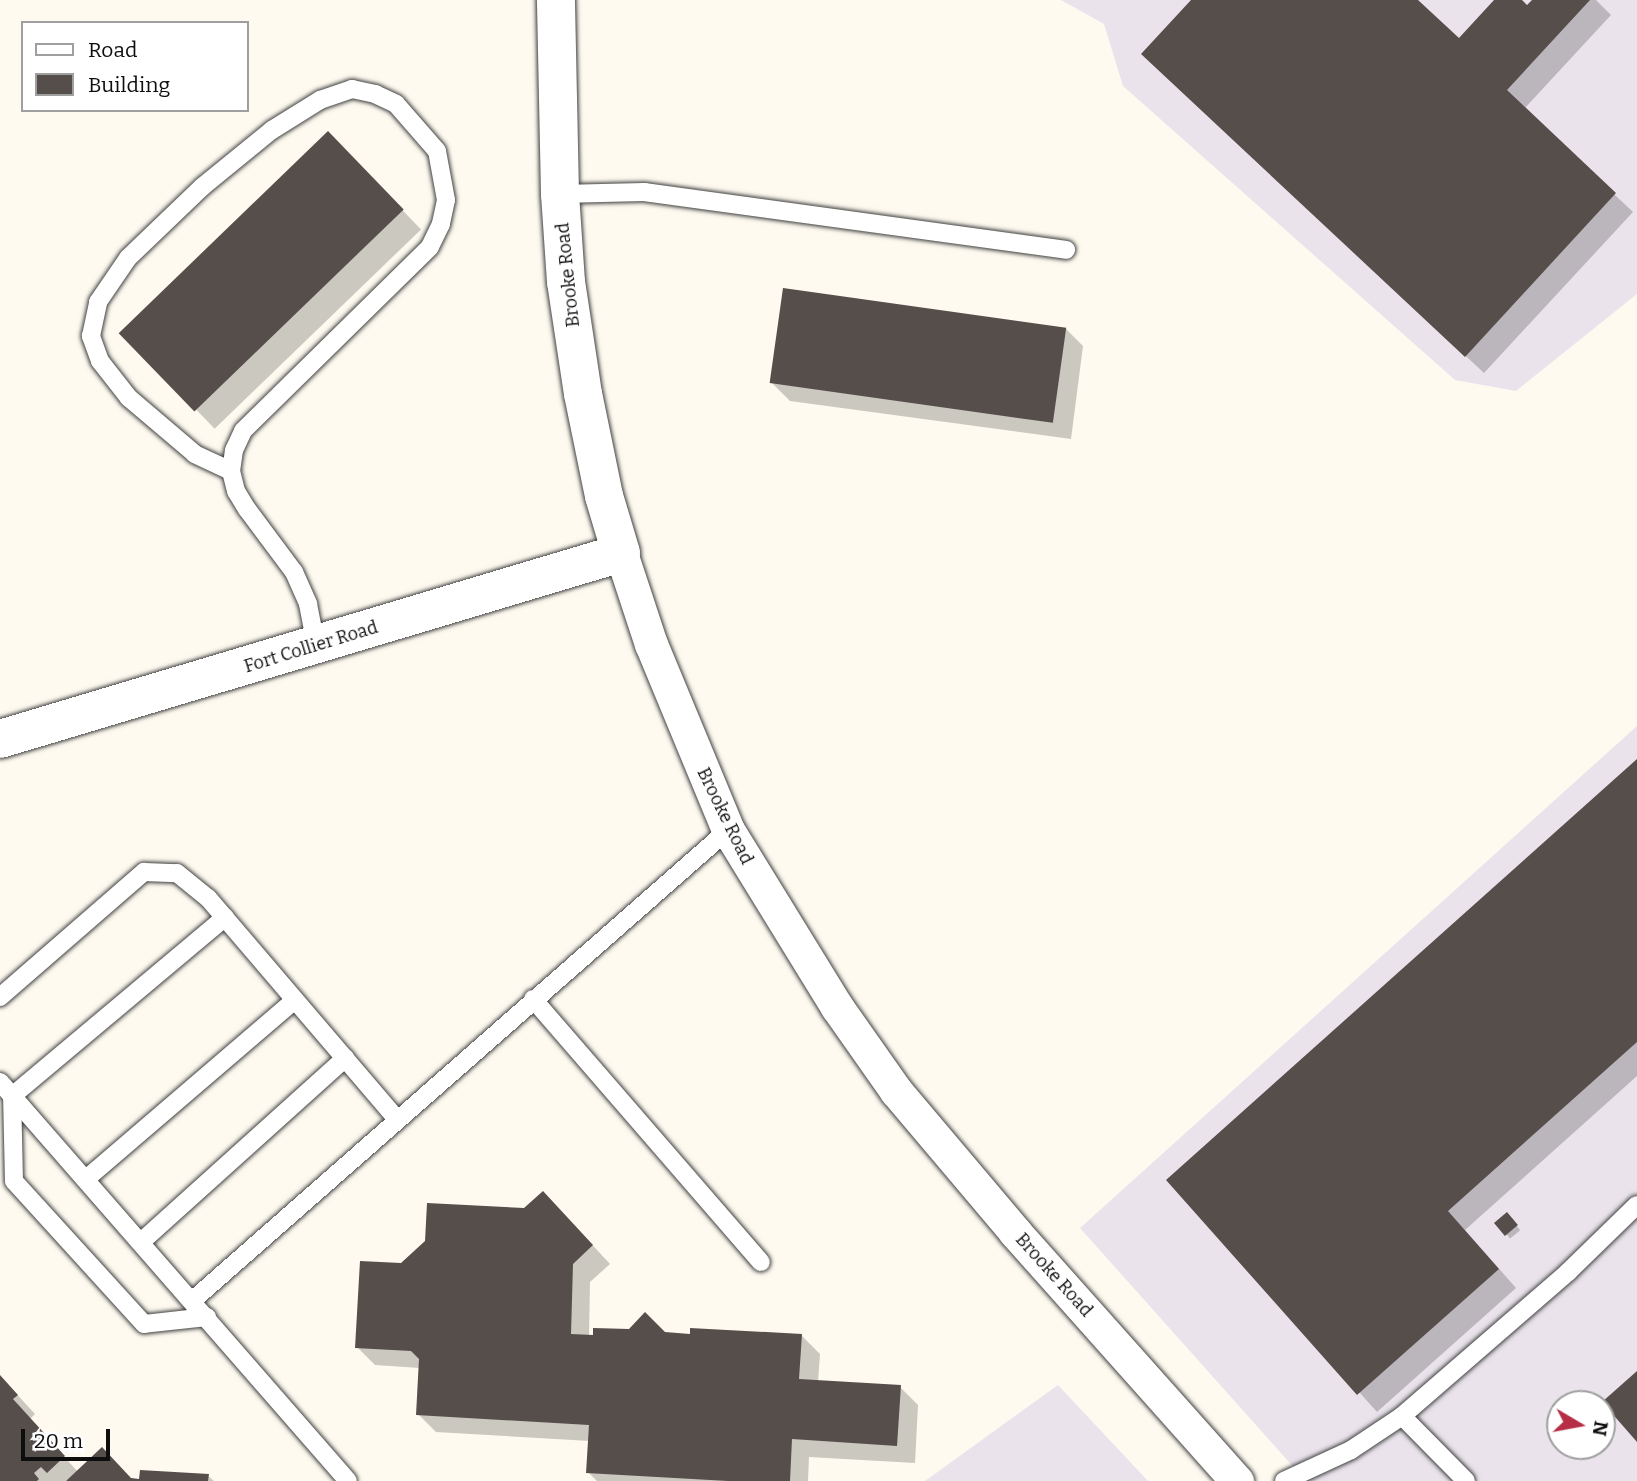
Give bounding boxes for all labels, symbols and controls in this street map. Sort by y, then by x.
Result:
legend [21,21,248,112]
text: Road [88,37,137,63]
text: Building [88,72,170,98]
street label: Brooke Road [552,222,584,328]
street label: Fort Collier Road [242,616,380,678]
street label: Brooke Road [692,764,758,868]
street label: Brooke Road [1011,1229,1097,1321]
north arrow [1546,1390,1616,1460]
scale bar [24,1414,114,1458]
text: N [1588,1419,1613,1438]
text: 20 m [34,1428,83,1454]

